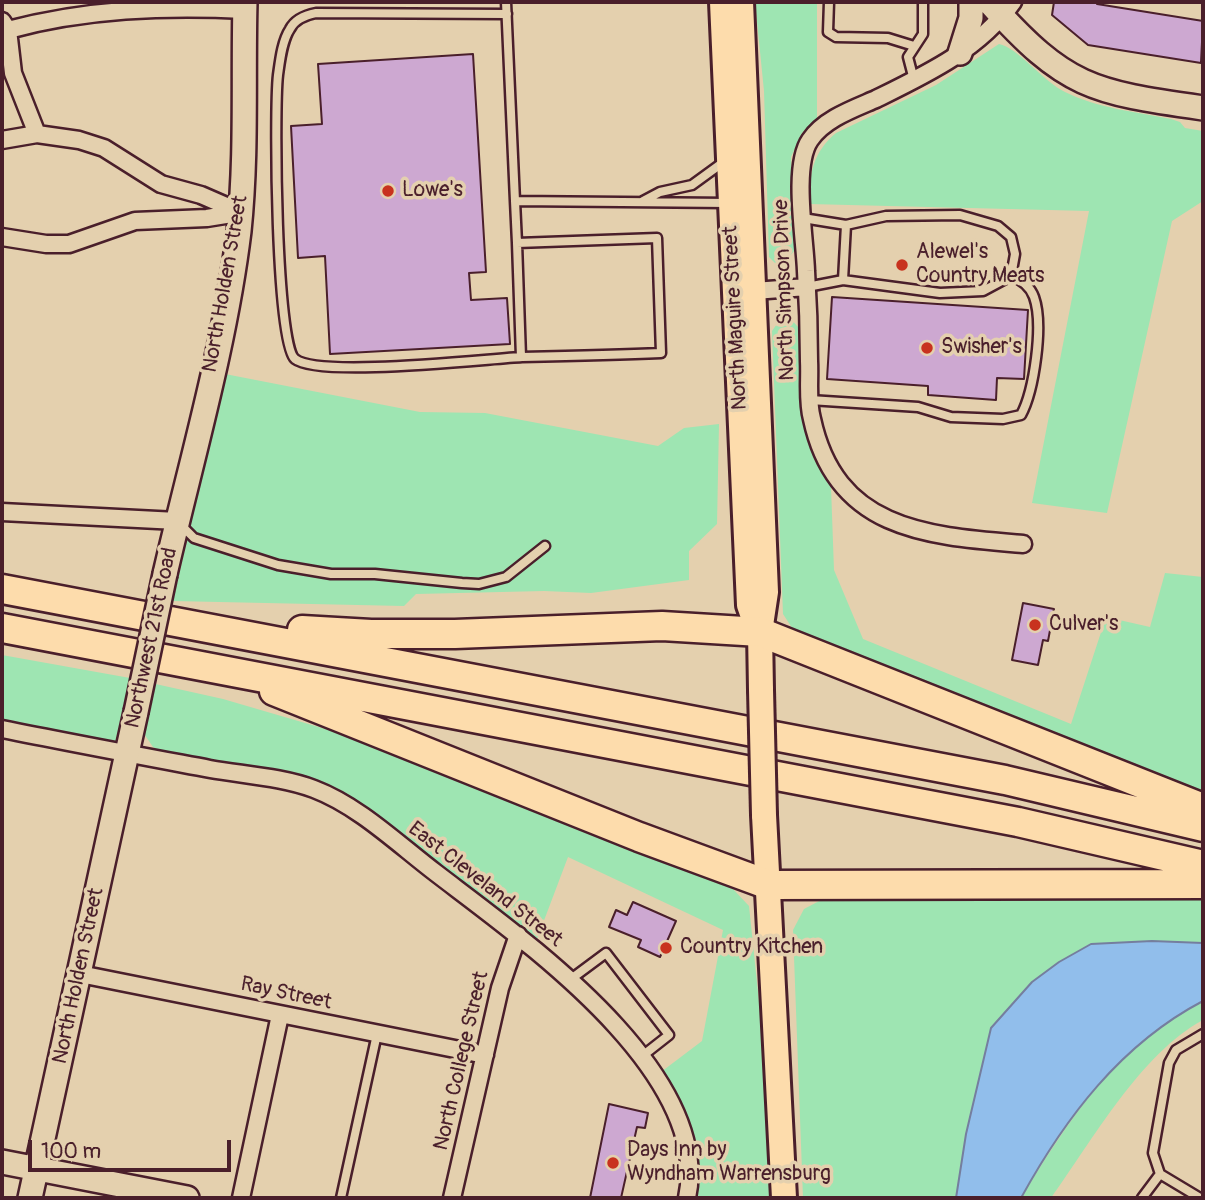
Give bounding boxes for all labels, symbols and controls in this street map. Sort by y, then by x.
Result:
place label: Lowe's [402,178,463,204]
marker: Lowe's [380,183,396,199]
street label: North Holden Street [198,194,254,374]
street label: North Simpson Drive [769,199,801,381]
street label: North Maguire Street [719,225,753,411]
place label: Alewel's Country Meats [916,240,1044,290]
marker: Alewel's Country Meats [894,257,910,273]
place label: Swisher's [941,335,1022,361]
marker: Swisher's [919,340,935,356]
street label: Northwest 21st Road [121,545,183,731]
place label: Culver's [1049,612,1118,638]
marker: Culver's [1027,617,1043,633]
street label: East Cleveland Street [403,817,567,953]
street label: North Holden Street [48,886,110,1066]
place label: Country Kitchen [680,935,823,961]
marker: Country Kitchen [658,940,674,956]
street label: North College Street [429,969,495,1153]
street label: Ray Street [238,972,334,1016]
scale bar [32,1126,234,1170]
text: 100 m [41,1138,101,1165]
place label: Days Inn by Wyndham Warrensburg [627,1138,831,1188]
marker: Days Inn by Wyndham Warrensburg [605,1155,621,1171]

